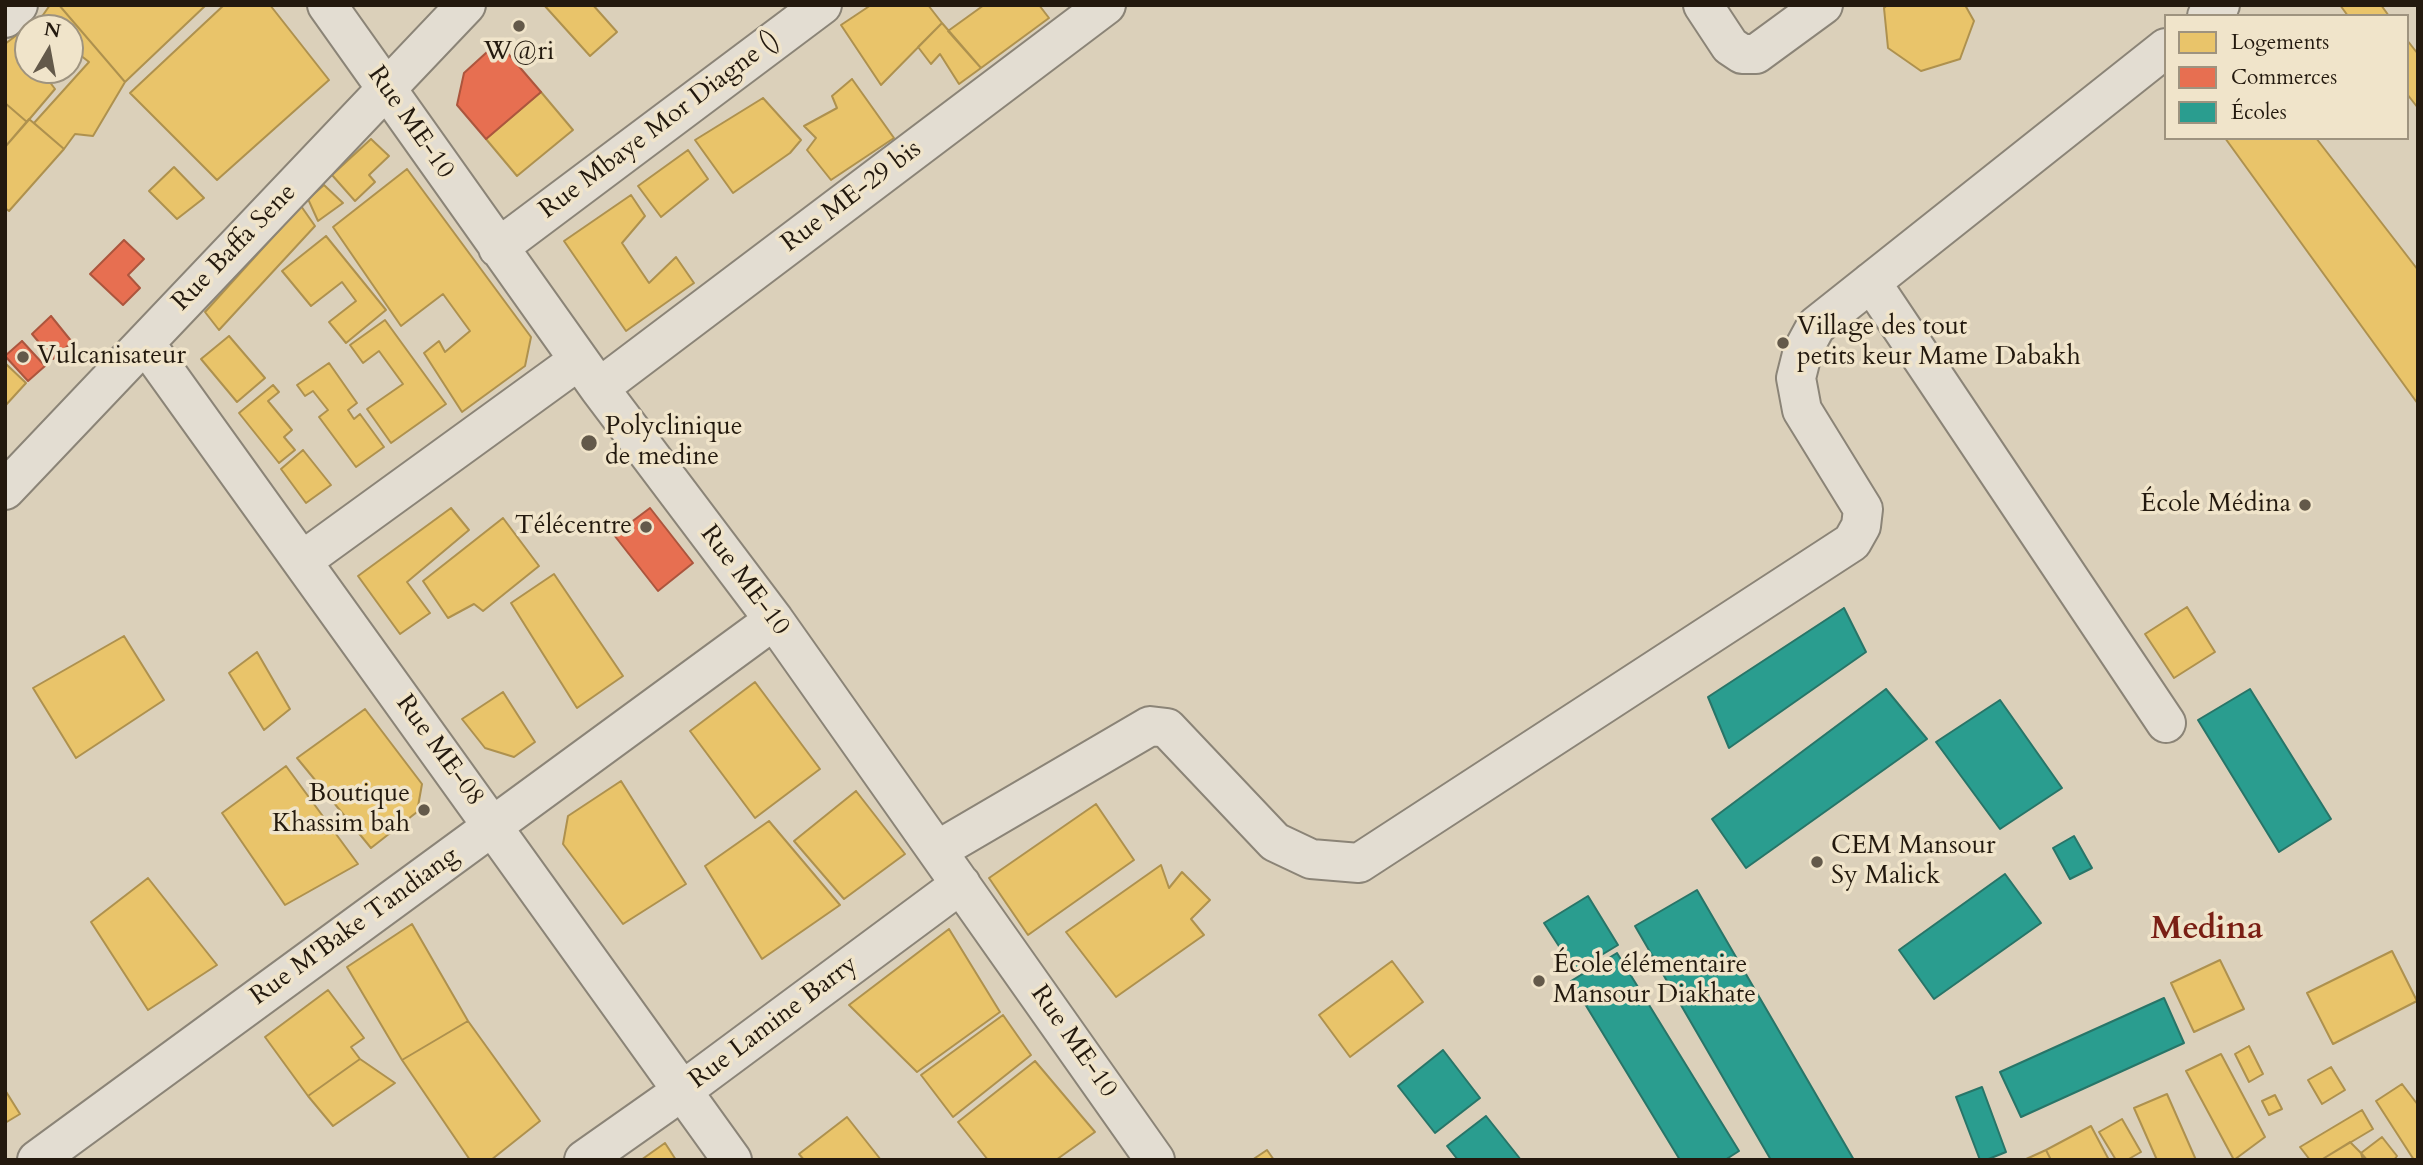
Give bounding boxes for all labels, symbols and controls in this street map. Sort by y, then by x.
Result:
north arrow [14,14,84,84]
legend [2164,14,2409,140]
text: N [42,16,63,45]
marker: W@ri [511,18,527,34]
street label: Rue Mbaye Mor Diagne () [534,25,786,227]
text: Logements [2231,28,2329,57]
place label: W@ri [484,37,554,69]
street label: Rue ME-10 [360,61,460,185]
text: Commerces [2231,63,2337,92]
text: Écoles [2231,98,2287,127]
street label: Rue ME-29 bis [776,134,928,260]
street label: Rue Baffa Sene [166,178,304,318]
place label: Village des tout petits keur Mame Dabakh [1797,312,2081,374]
marker: Village des tout petits keur Mame Dabakh [1775,335,1791,351]
place label: Vulcanisateur [37,341,186,373]
marker: Vulcanisateur [15,349,31,365]
place label: Polyclinique de medine [605,412,743,474]
marker: Polyclinique de medine [579,433,599,453]
place label: École Médina [2140,489,2291,521]
marker: École Médina [2297,497,2313,513]
place label: Télécentre [515,511,632,543]
marker: Télécentre [638,519,654,535]
street label: Rue ME-10 [692,520,796,642]
street label: Rue ME-08 [388,689,490,813]
place label: Boutique Khassim bah [272,779,410,840]
marker: Boutique Khassim bah [416,802,432,818]
place label: CEM Mansour Sy Malick [1831,831,1995,892]
street label: Rue M'Bake Tandiang [245,841,465,1013]
marker: CEM Mansour Sy Malick [1809,854,1825,870]
district label: Medina [2151,910,2263,950]
street label: Rue Lamine Barry [684,950,864,1096]
place label: École élémentaire Mansour Diakhate [1553,950,1756,1012]
marker: École élémentaire Mansour Diakhate [1531,973,1547,989]
street label: Rue ME-10 [1023,980,1123,1104]

